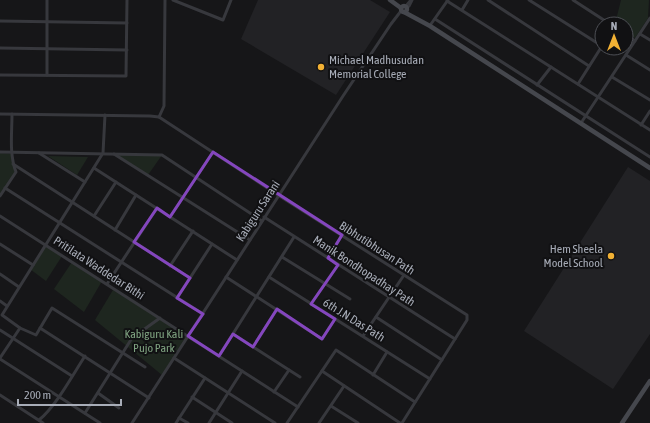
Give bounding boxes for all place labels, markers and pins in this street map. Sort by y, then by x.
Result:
place label: Michael Madhusudan Memorial College [329,53,424,81]
marker: Michael Madhusudan Memorial College [316,62,326,72]
place label: Hem Sheela Model School [544,242,604,270]
marker: Hem Sheela Model School [606,251,616,261]

